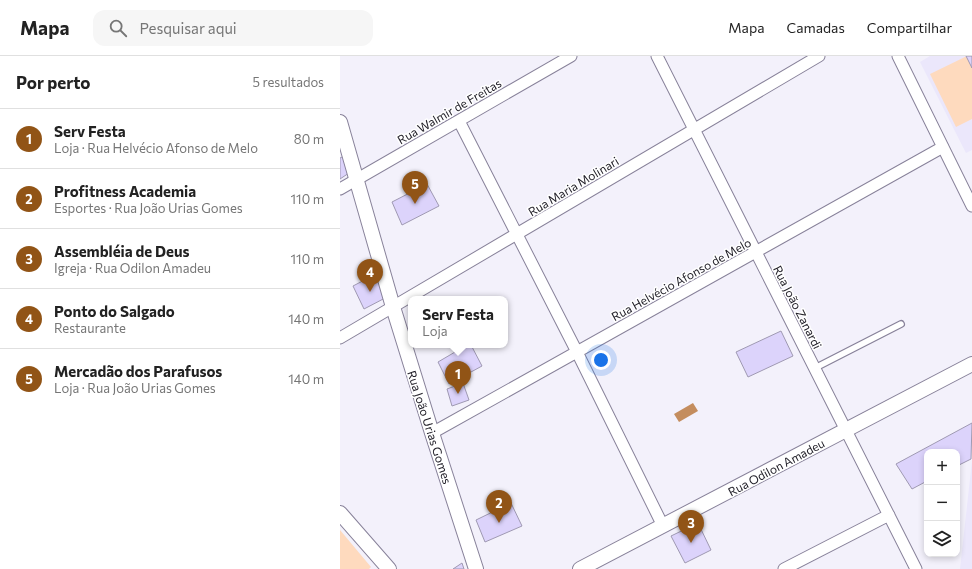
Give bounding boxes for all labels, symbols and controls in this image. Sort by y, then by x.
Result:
search box [93,10,373,46]
text: Mapa [20,16,69,39]
icon: search [107,17,129,39]
text: Pesquisar aqui [139,19,237,37]
text: Mapa [728,19,765,36]
text: Camadas [787,19,845,36]
text: Compartilhar [867,19,952,36]
text: Por perto [16,72,91,93]
text: 5 resultados [253,74,324,90]
street label: Rua Walmir de Freitas [395,75,503,147]
text: Serv Festa [54,122,126,140]
text: 1 [26,131,32,147]
text: 80 m [294,131,324,147]
text: Loja · Rua Helvécio Afonso de Melo [54,140,258,156]
street label: Rua Maria Molinari [525,153,621,219]
pin: 5 [402,171,428,204]
text: Profitness Academia [54,182,196,200]
text: 2 [25,191,33,207]
text: 110 m [291,191,324,207]
text: Esportes · Rua João Urias Gomes [54,200,243,216]
street label: Rua Helvécio Afonso de Melo [609,235,753,323]
text: Assembléia de Deus [54,242,190,260]
text: 3 [25,251,33,267]
text: 110 m [291,251,324,267]
pin: 4 [357,259,383,292]
text: Igreja · Rua Odilon Amadeu [54,260,211,276]
street label: Rua João Zanardi [770,263,825,351]
popup [408,296,508,348]
text: Ponto do Salgado [54,302,175,320]
text: Serv Festa [422,305,494,323]
text: 4 [25,311,33,327]
text: 140 m [288,311,324,327]
text: Restaurante [54,320,126,336]
text: Loja [422,323,448,339]
your location [591,350,611,370]
pin: 1 [445,361,471,394]
text: Mercadão dos Parafusos [54,362,222,380]
street label: Rua João Urias Gomes [404,368,455,486]
text: 5 [25,371,33,387]
text: 140 m [288,371,324,387]
text: Loja · Rua João Urias Gomes [54,380,216,396]
street label: Rua Odilon Amadeu [725,436,827,498]
map controls [924,449,960,557]
button: + [924,449,960,485]
button: − [924,485,960,521]
pin: 2 [486,490,512,523]
pin: 3 [678,510,704,543]
button: layers [924,521,960,557]

